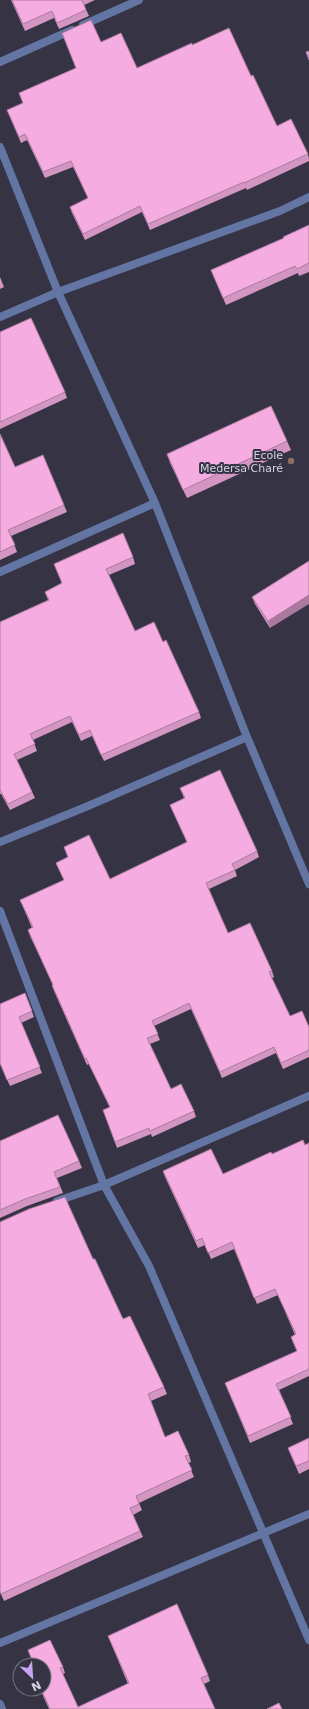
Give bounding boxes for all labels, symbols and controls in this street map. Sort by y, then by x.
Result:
place label: Ecole Medersa Charé [200,449,283,475]
marker: Ecole Medersa Charé [286,456,296,466]
north arrow [12,1657,52,1697]
text: N [29,1678,43,1693]

